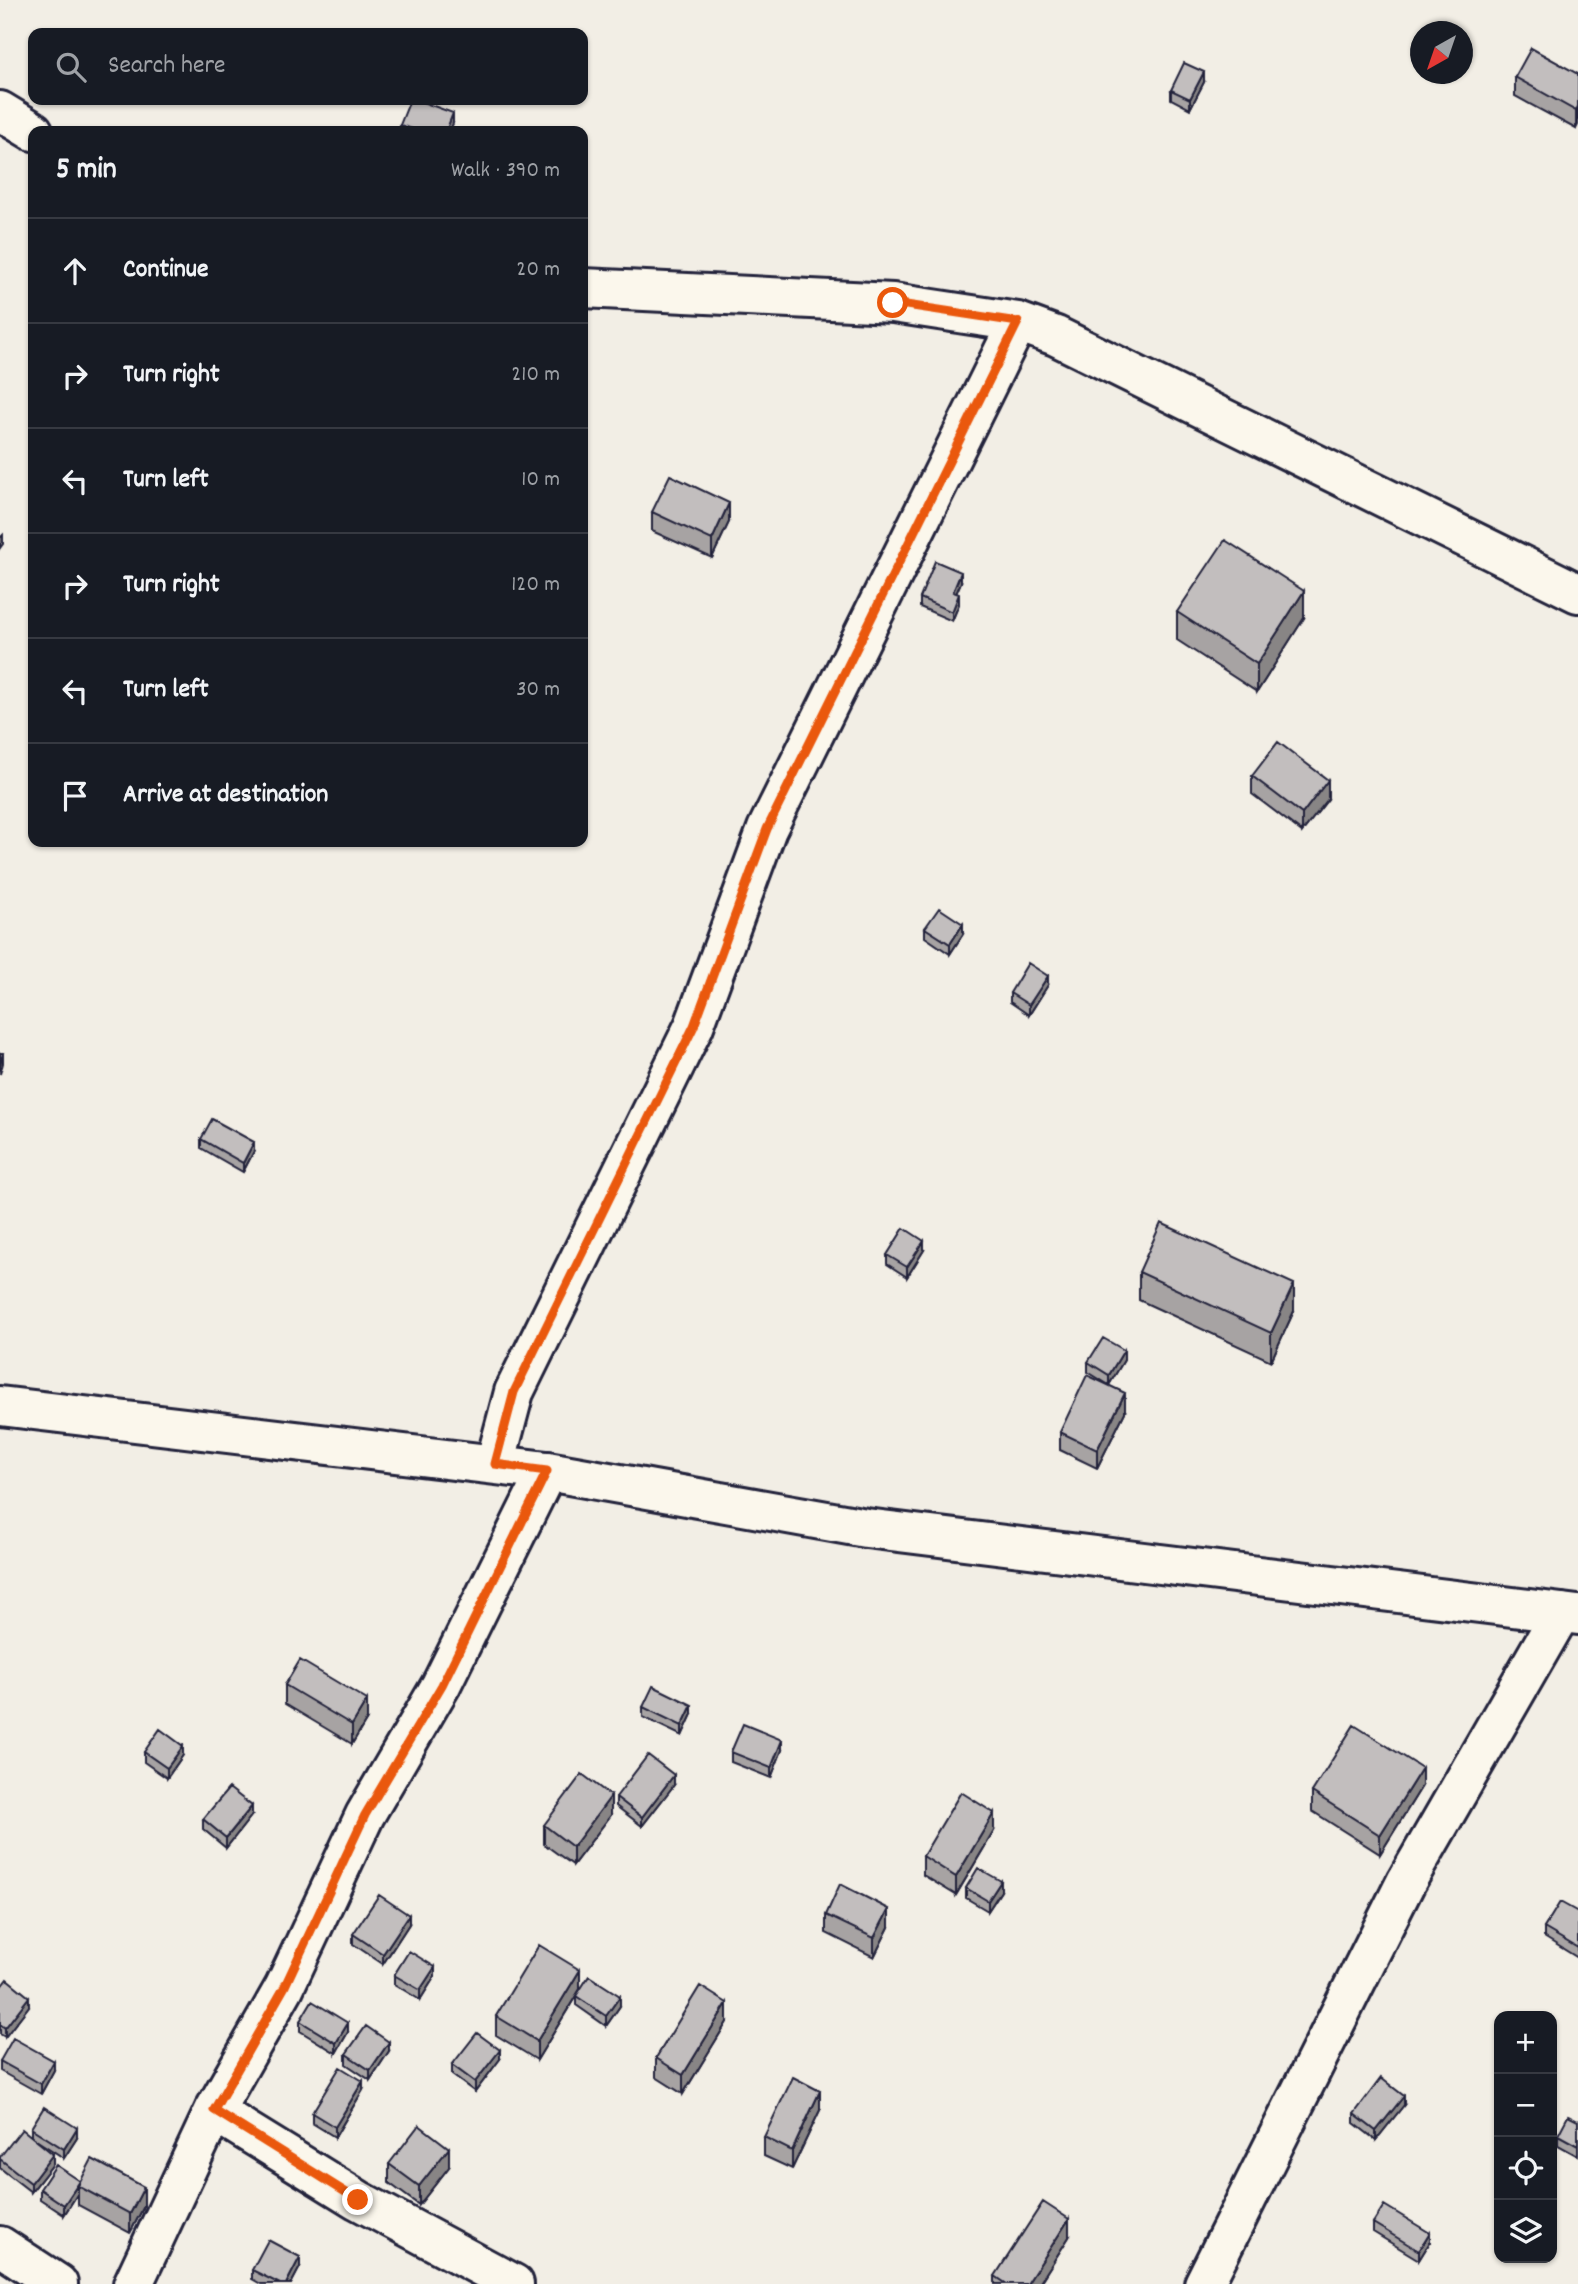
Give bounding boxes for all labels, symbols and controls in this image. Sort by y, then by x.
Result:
north arrow [1410,21,1473,84]
search box [28,28,588,105]
icon: search [52,48,90,86]
text: Search here [108,48,226,85]
text: 5 min [56,150,117,193]
text: Walk · 390 m [451,155,560,188]
icon: ahead [56,252,94,290]
text: Continue [123,252,208,289]
text: 20 m [516,254,560,287]
route start [877,287,908,318]
icon: right [56,357,94,395]
text: Turn right [123,357,220,394]
text: 210 m [511,359,560,392]
icon: left [56,462,94,500]
text: Turn left [123,462,209,499]
text: 10 m [521,464,560,497]
icon: right [56,567,94,605]
text: Turn right [123,567,220,604]
text: 120 m [511,569,560,602]
icon: left [56,672,94,710]
text: Turn left [123,672,209,709]
text: 30 m [516,674,560,707]
icon: arrive [56,777,94,815]
text: Arrive at destination [123,777,328,814]
map controls [1494,2011,1557,2263]
button: + [1494,2011,1557,2074]
button: − [1494,2074,1557,2137]
button: locate [1494,2137,1557,2200]
route end [342,2184,373,2215]
button: layers [1494,2200,1557,2263]

